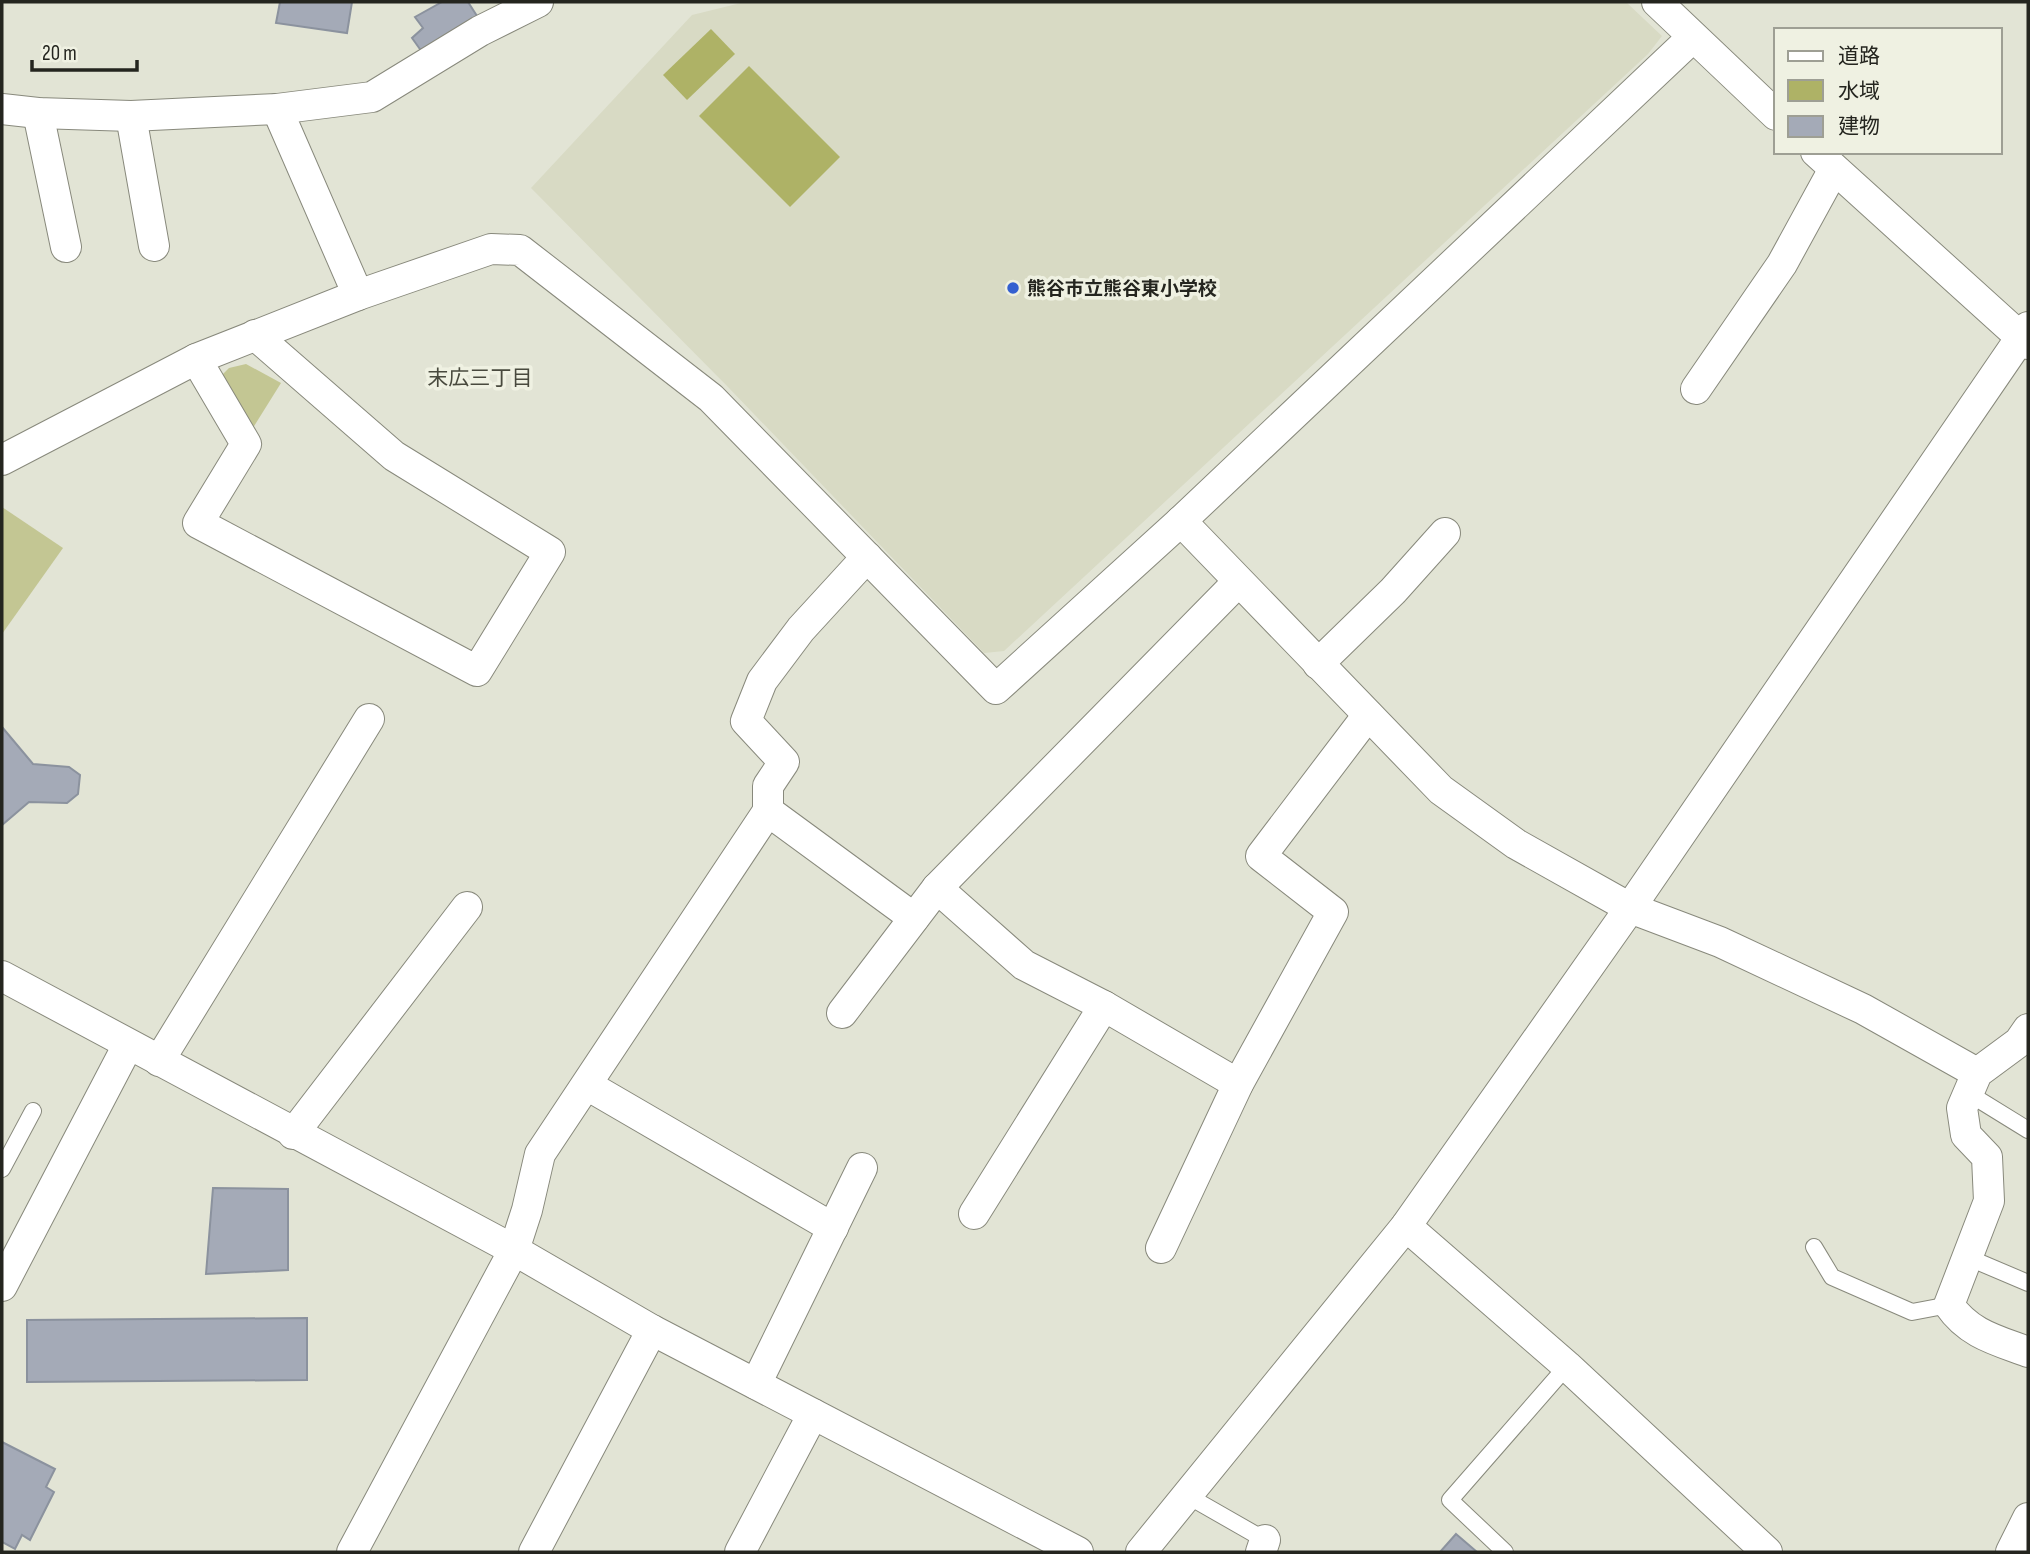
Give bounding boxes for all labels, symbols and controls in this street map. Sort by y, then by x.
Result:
scale bar [32,28,136,72]
legend [1774,28,2002,154]
text: 20 m [42,41,77,66]
text: 道路 [1838,44,1880,69]
text: 水域 [1838,79,1880,104]
text: 建物 [1838,114,1880,139]
place label: 熊谷市立熊谷東小学校 [1027,278,1217,301]
marker: 熊谷市立熊谷東小学校 [1005,280,1021,296]
district label: 末広三丁目 [428,366,533,391]

